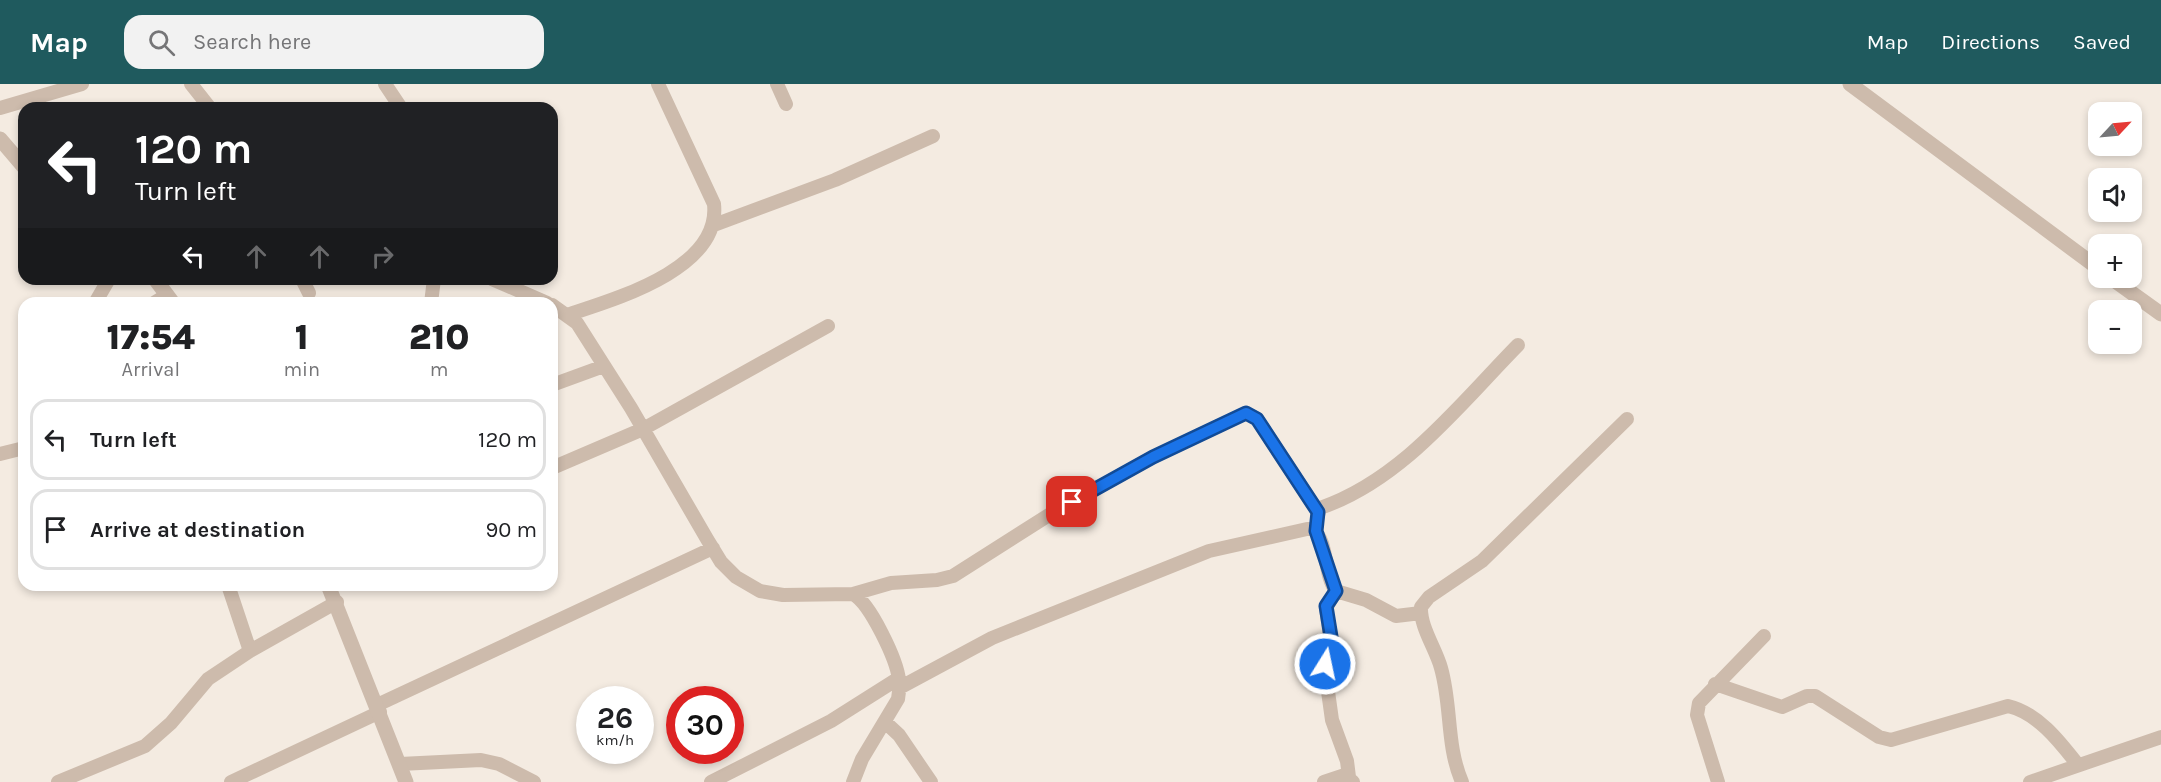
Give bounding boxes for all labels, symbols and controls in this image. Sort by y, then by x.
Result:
search box [124,15,544,69]
text: Map [30,26,88,59]
icon: search [145,26,178,59]
text: Search here [193,29,311,55]
text: Map [1867,30,1908,54]
text: Directions [1941,30,2040,54]
text: Saved [2073,30,2131,54]
north arrow [2088,102,2142,156]
map controls [2088,102,2142,354]
text: 120 m [135,124,252,174]
icon: left [36,126,114,204]
button: sound [2088,168,2142,222]
text: Turn left [135,175,236,207]
button: + [2088,234,2142,288]
icon: left [177,240,210,273]
icon: ahead [240,240,273,273]
icon: ahead [303,240,336,273]
icon: right [366,240,399,273]
button: − [2088,300,2142,354]
text: 17:54 [107,316,195,358]
text: 1 [295,316,309,358]
text: 210 [409,316,469,358]
text: Arrival [121,358,180,381]
text: min [283,358,320,381]
text: m [430,358,448,381]
icon: left [39,423,72,456]
text: Turn left [90,427,177,453]
text: 120 m [478,427,537,453]
pin [1046,476,1097,527]
icon: arrive [1055,485,1088,518]
icon: arrive [39,513,72,546]
text: Arrive at destination [90,517,305,543]
text: 90 m [485,517,537,543]
position arrow [1293,632,1357,696]
speed limit sign: 30 [666,686,744,764]
text: 26 [597,700,633,736]
text: km/h [596,731,634,749]

